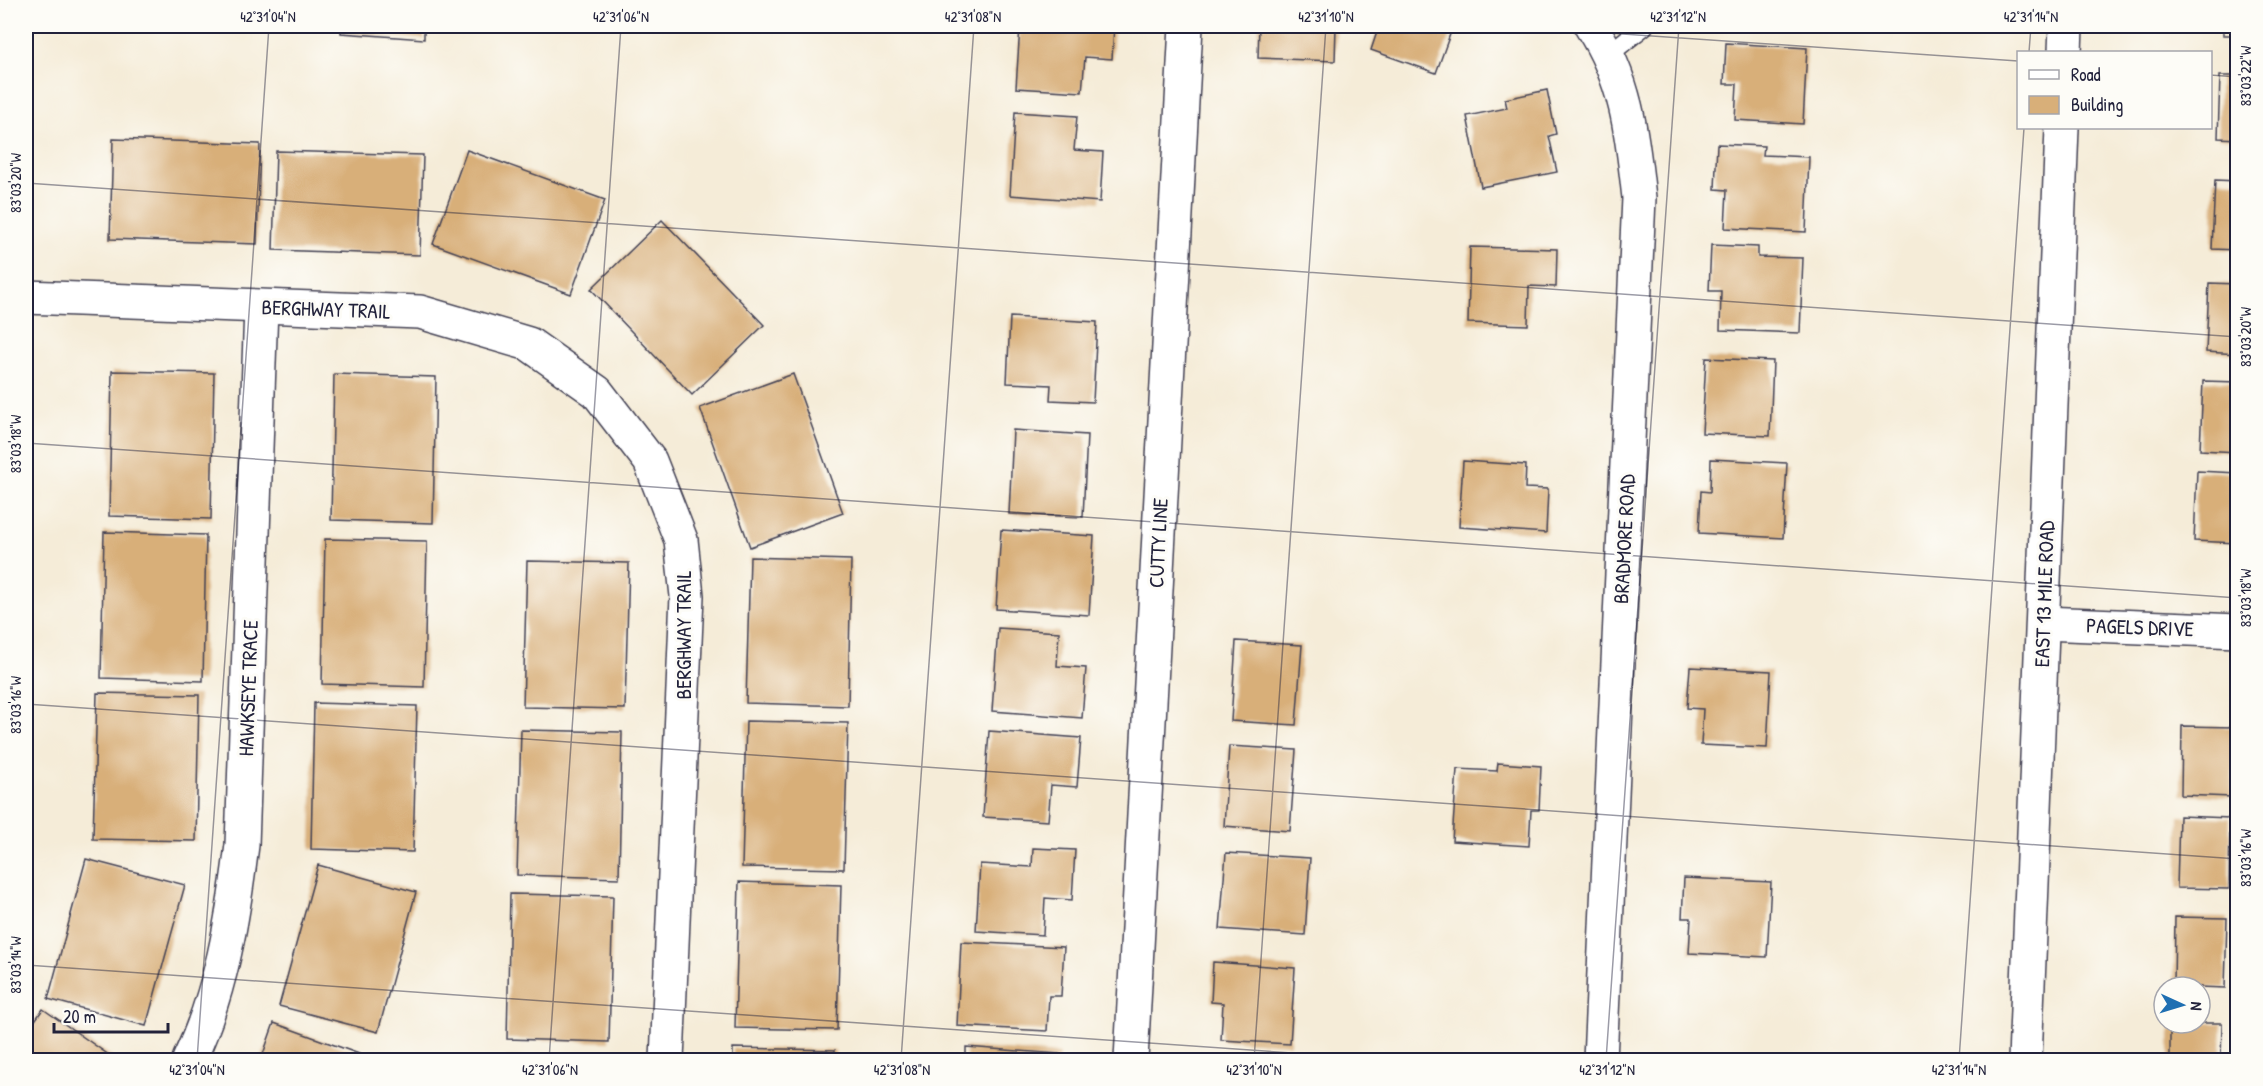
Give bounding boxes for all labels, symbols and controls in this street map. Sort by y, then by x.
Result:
text: 42°31'04"N [240,6,296,27]
text: 42°31'06"N [593,6,649,27]
text: 42°31'08"N [945,6,1001,27]
text: 42°31'10"N [1298,6,1354,27]
text: 42°31'12"N [1650,6,1706,27]
text: 42°31'14"N [2004,6,2058,27]
text: 83°03'22"W [2235,45,2256,106]
legend [2017,51,2212,129]
text: Road [2071,62,2101,87]
text: Building [2071,92,2123,117]
text: 83°03'20"W [5,152,26,213]
street label: BERGHWAY TRAIL [261,292,391,326]
text: 83°03'20"W [2235,306,2256,367]
text: 83°03'18"W [5,414,26,473]
street label: BRADMORE ROAD [1606,473,1642,604]
street label: CUTTY LINE [1141,497,1175,589]
street label: EAST 13 MILE ROAD [2027,520,2061,668]
text: 83°03'18"W [2235,568,2256,627]
street label: BERGHWAY TRAIL [669,570,698,700]
street label: PAGELS DRIVE [2086,611,2194,643]
street label: HAWKSEYE TRACE [231,619,265,757]
text: 83°03'16"W [5,675,26,734]
text: 83°03'16"W [2235,828,2256,887]
text: 83°03'14"W [5,936,26,994]
north arrow [2152,975,2212,1035]
scale bar [54,996,168,1034]
text: N [2186,1001,2208,1012]
text: 20 m [63,1004,96,1029]
text: 42°31'04"N [169,1059,225,1080]
text: 42°31'06"N [522,1059,578,1080]
text: 42°31'08"N [874,1059,930,1080]
text: 42°31'10"N [1226,1059,1282,1080]
text: 42°31'12"N [1579,1059,1635,1080]
text: 42°31'14"N [1932,1059,1986,1080]

